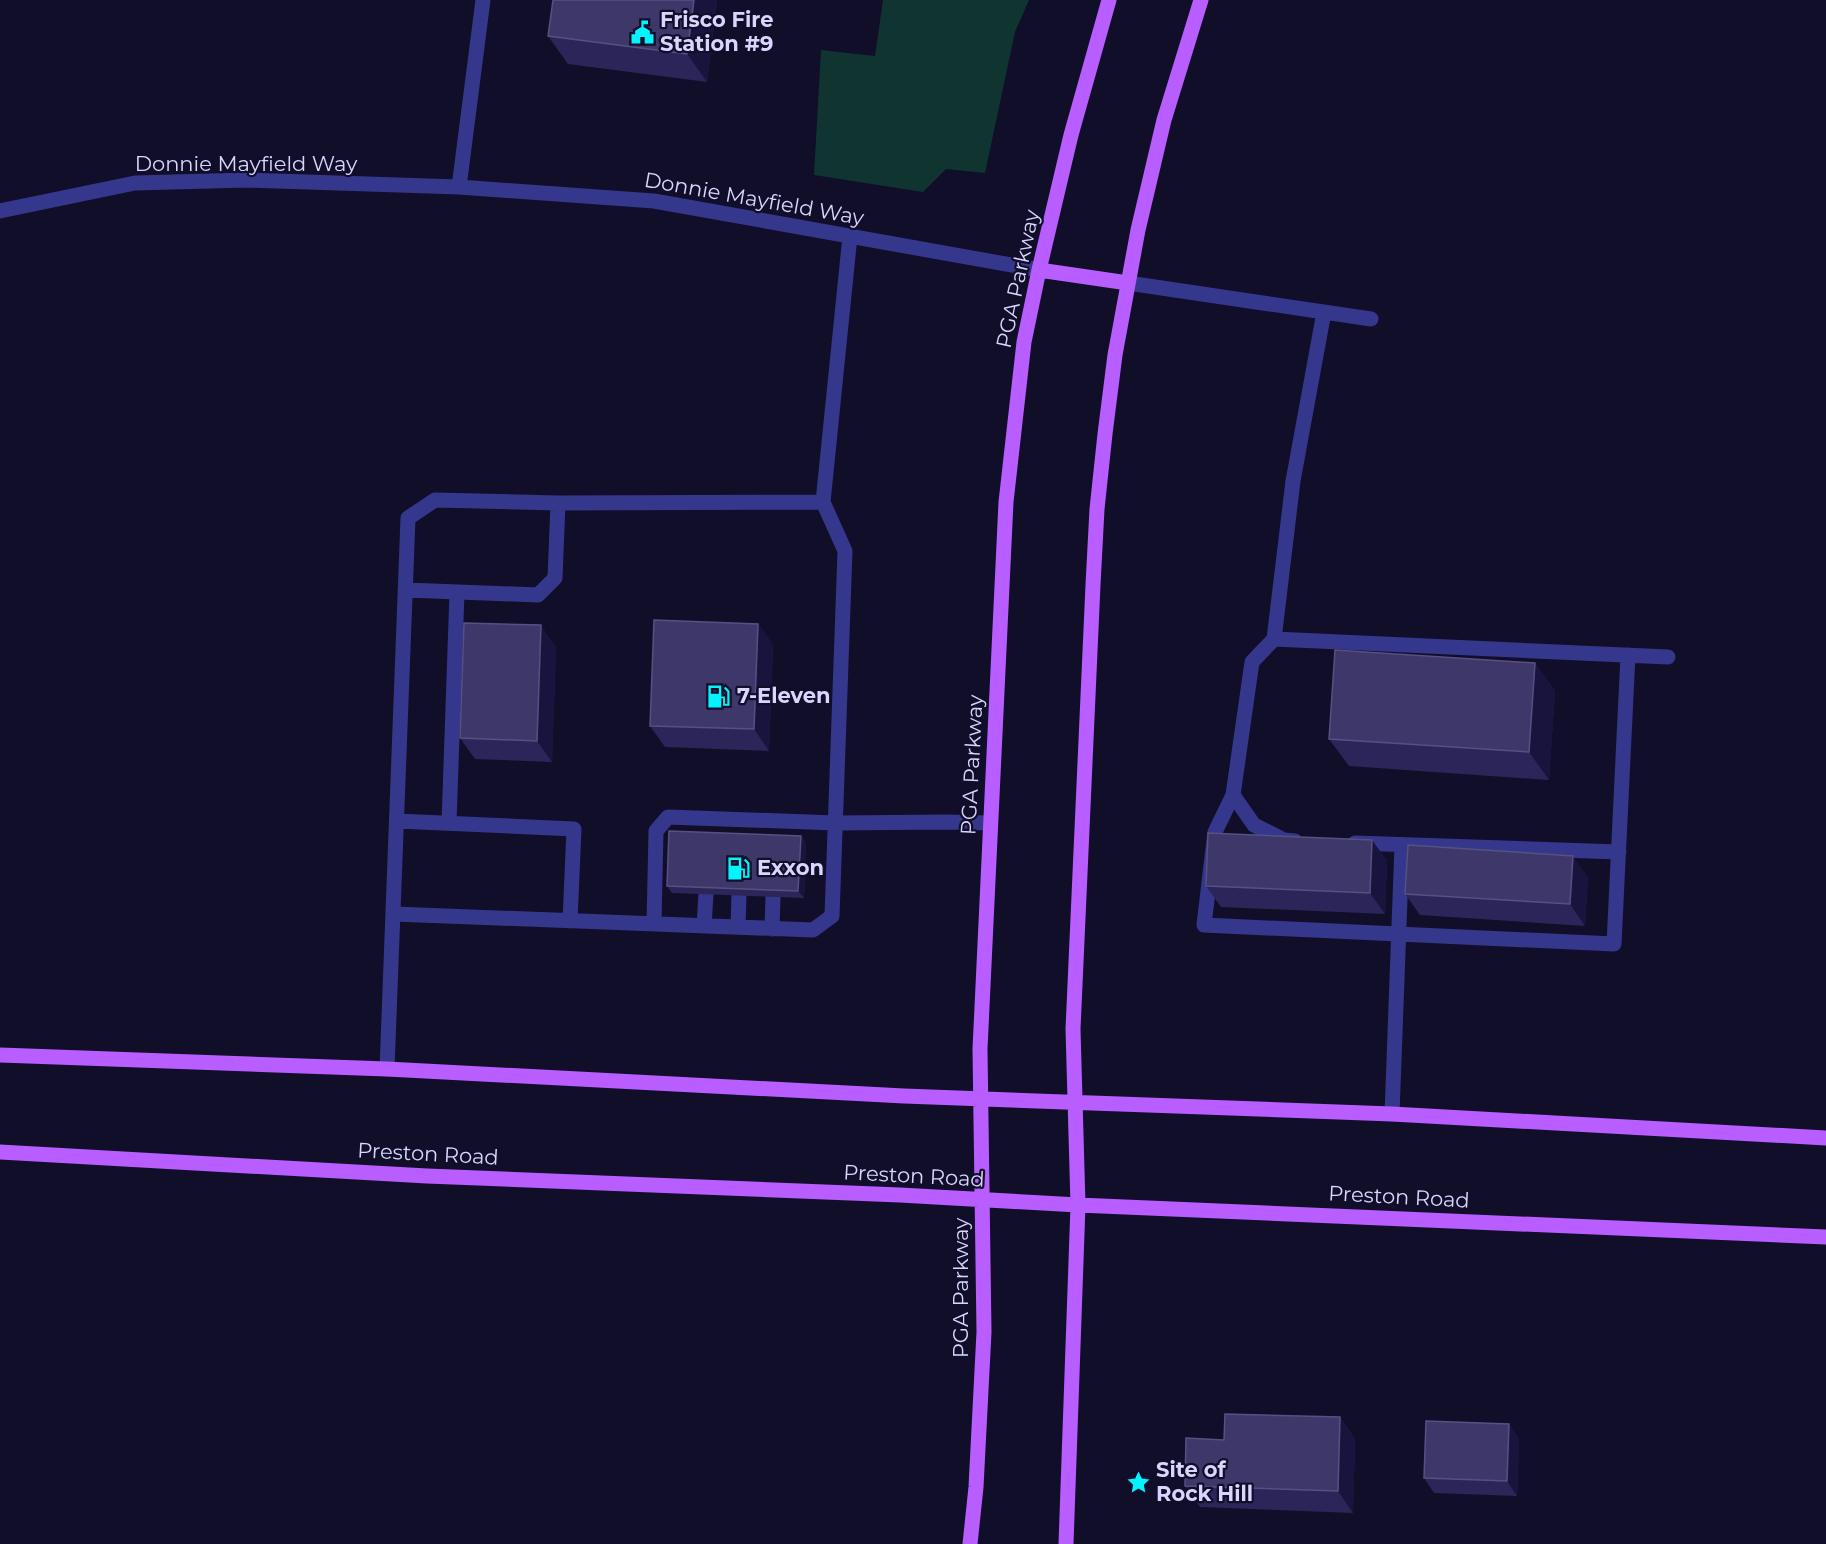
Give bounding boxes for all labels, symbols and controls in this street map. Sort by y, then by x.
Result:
place label: Frisco Fire Station #9 [660,7,773,56]
public building icon: Frisco Fire Station #9 [629,19,655,45]
street label: Donnie Mayfield Way [135,151,358,176]
street label: Donnie Mayfield Way [642,167,867,230]
street label: PGA Parkway [991,207,1044,350]
fuel station icon: 7-Eleven [706,683,732,709]
place label: 7-Eleven [737,683,831,708]
street label: PGA Parkway [955,693,988,836]
fuel station icon: Exxon [726,855,752,881]
place label: Exxon [757,855,824,880]
street label: Preston Road [357,1137,499,1170]
street label: Preston Road [843,1159,985,1192]
street label: Preston Road [1328,1180,1470,1213]
street label: PGA Parkway [948,1217,973,1358]
place label: Site of Rock Hill [1156,1457,1253,1506]
place icon: Site of Rock Hill [1125,1469,1151,1495]

